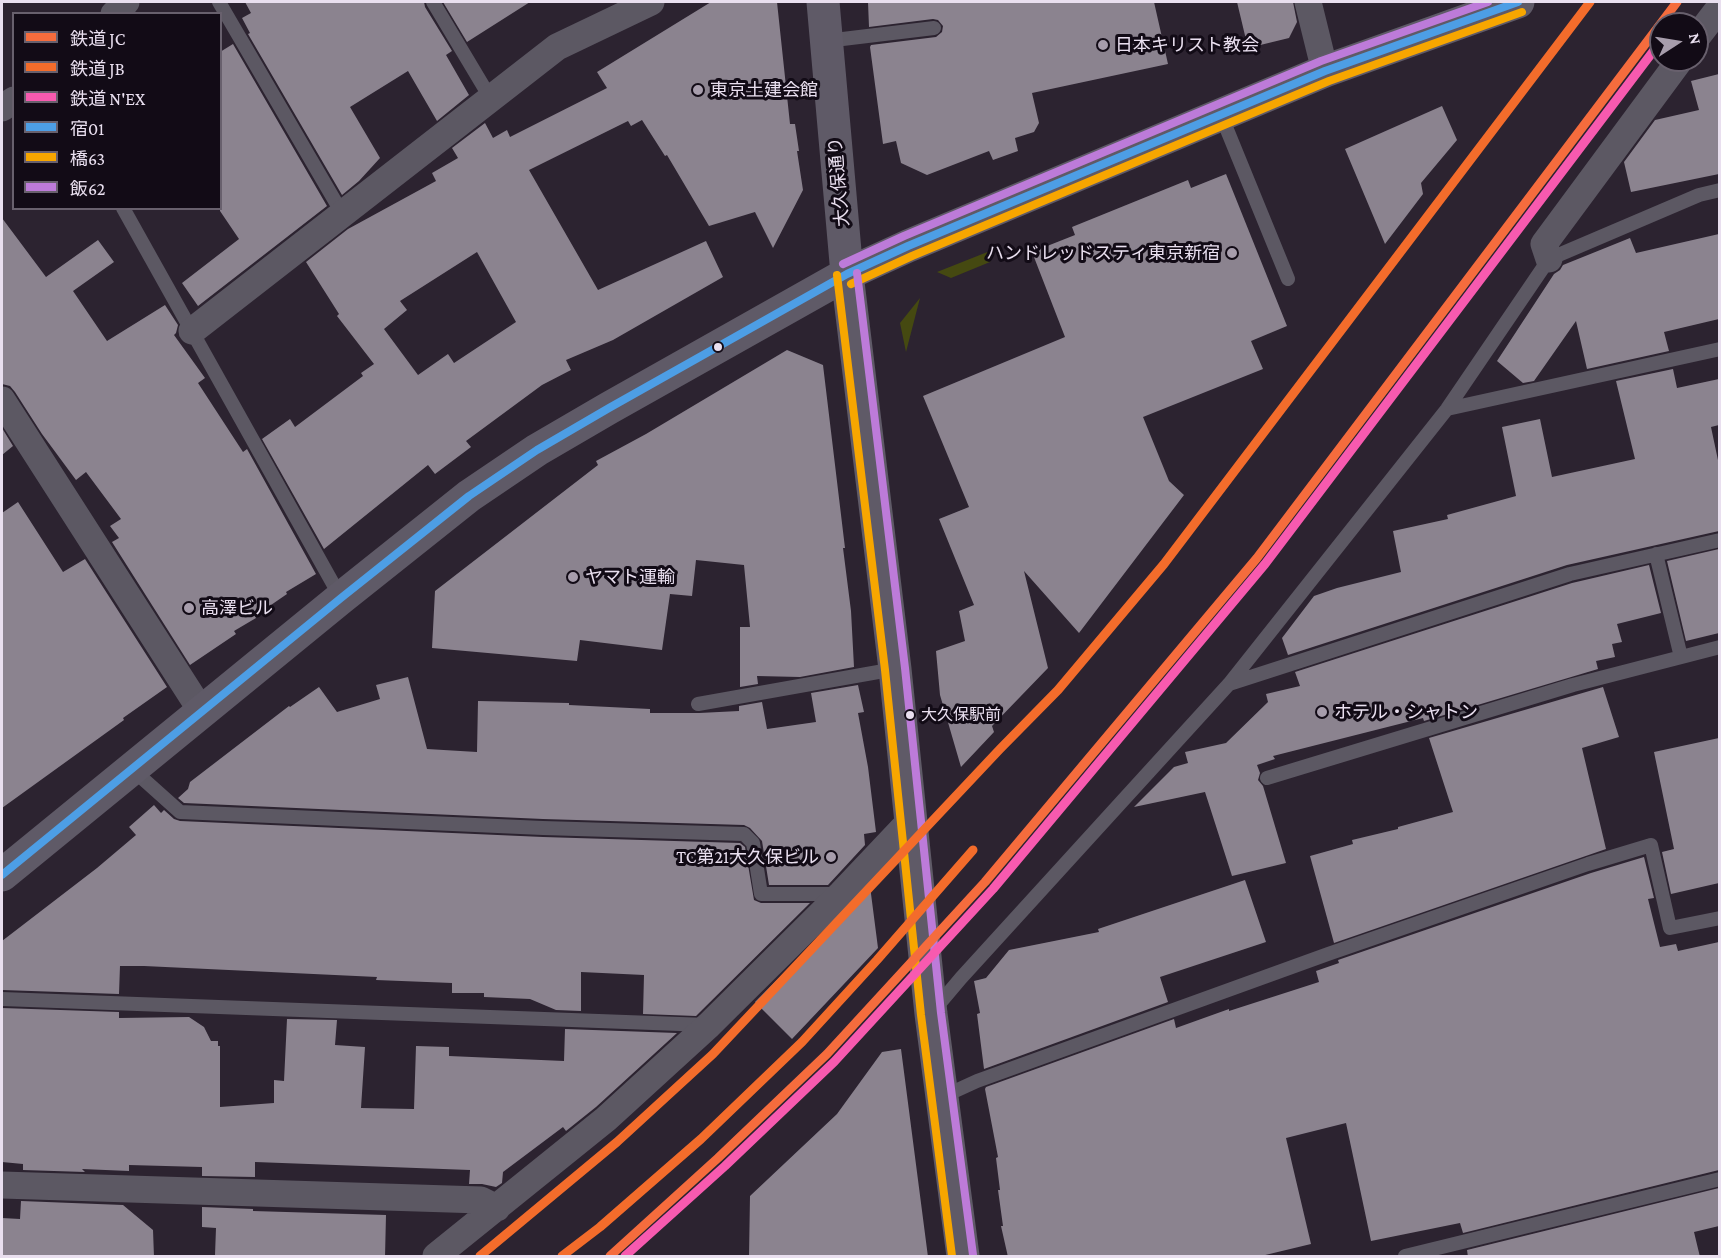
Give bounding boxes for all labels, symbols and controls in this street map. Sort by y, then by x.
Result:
legend [12,12,222,210]
north arrow [1649,12,1709,72]
text: 鉄道 JC [70,29,125,49]
text: N [1686,31,1705,46]
place label: 日本キリスト教会 [1115,34,1259,56]
marker: 日本キリスト教会 [1096,38,1110,52]
text: 鉄道 JB [70,59,125,79]
place label: 東京土建会館 [710,79,818,101]
marker: 東京土建会館 [691,83,705,97]
text: 鉄道 N'EX [70,89,145,109]
text: 宿01 [70,119,104,139]
street label: 大久保通り [824,136,854,228]
text: 橋63 [70,149,105,169]
text: 飯62 [70,179,105,199]
place label: ハンドレッドスティ東京新宿 [986,242,1220,264]
marker: ハンドレッドスティ東京新宿 [1225,246,1239,260]
unlabelled marker [712,341,724,353]
place label: ヤマト運輸 [585,566,675,588]
marker: ヤマト運輸 [566,570,580,584]
place label: 高澤ビル [201,597,273,619]
marker: 高澤ビル [182,601,196,615]
place label: ホテル・シャトン [1334,701,1478,723]
place label: 大久保駅前 [921,705,1001,725]
marker: ホテル・シャトン [1315,705,1329,719]
marker: 大久保駅前 [904,709,916,721]
place label: TC第21大久保ビル [676,846,819,868]
marker: TC第21大久保ビル [824,850,838,864]

